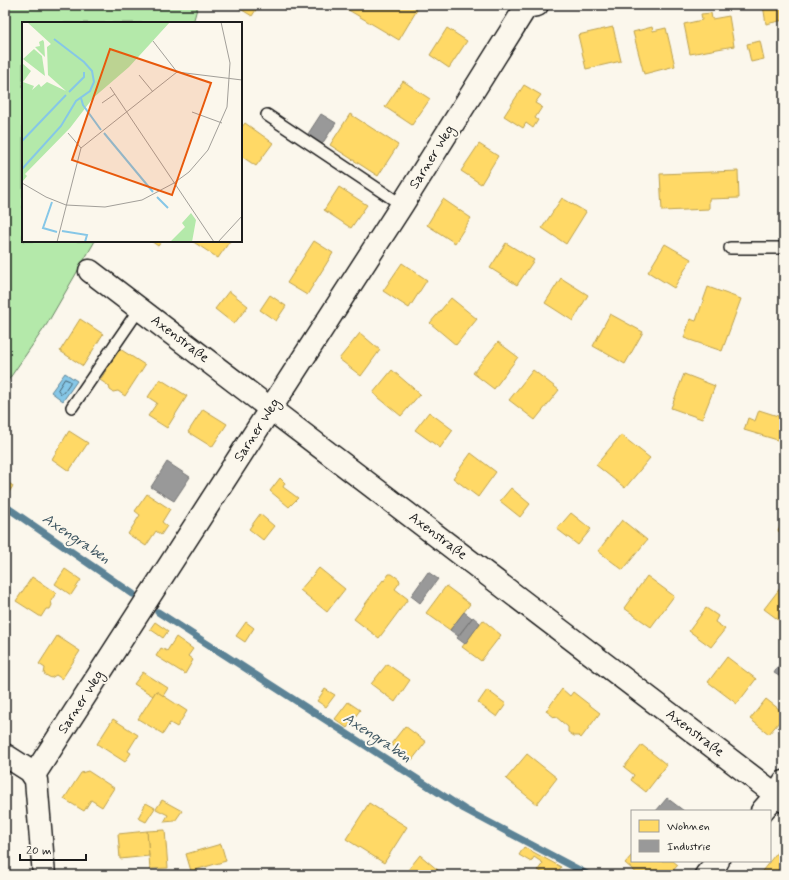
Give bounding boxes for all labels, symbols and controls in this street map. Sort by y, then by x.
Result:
inset map [22,22,242,242]
street label: Sarner Weg [405,122,460,193]
street label: Axenstraße [147,311,213,367]
street label: Sarner Weg [230,395,285,466]
street label: Axenstraße [405,508,471,564]
water label: Axengraben [38,509,114,570]
street label: Sarner Weg [54,667,109,738]
street label: Axenstraße [662,705,728,761]
water label: Axengraben [338,708,415,769]
legend [631,810,771,862]
text: Wohnen [667,819,710,835]
scale bar [20,836,86,862]
text: Industrie [667,839,711,855]
text: 20 m [26,843,52,859]

